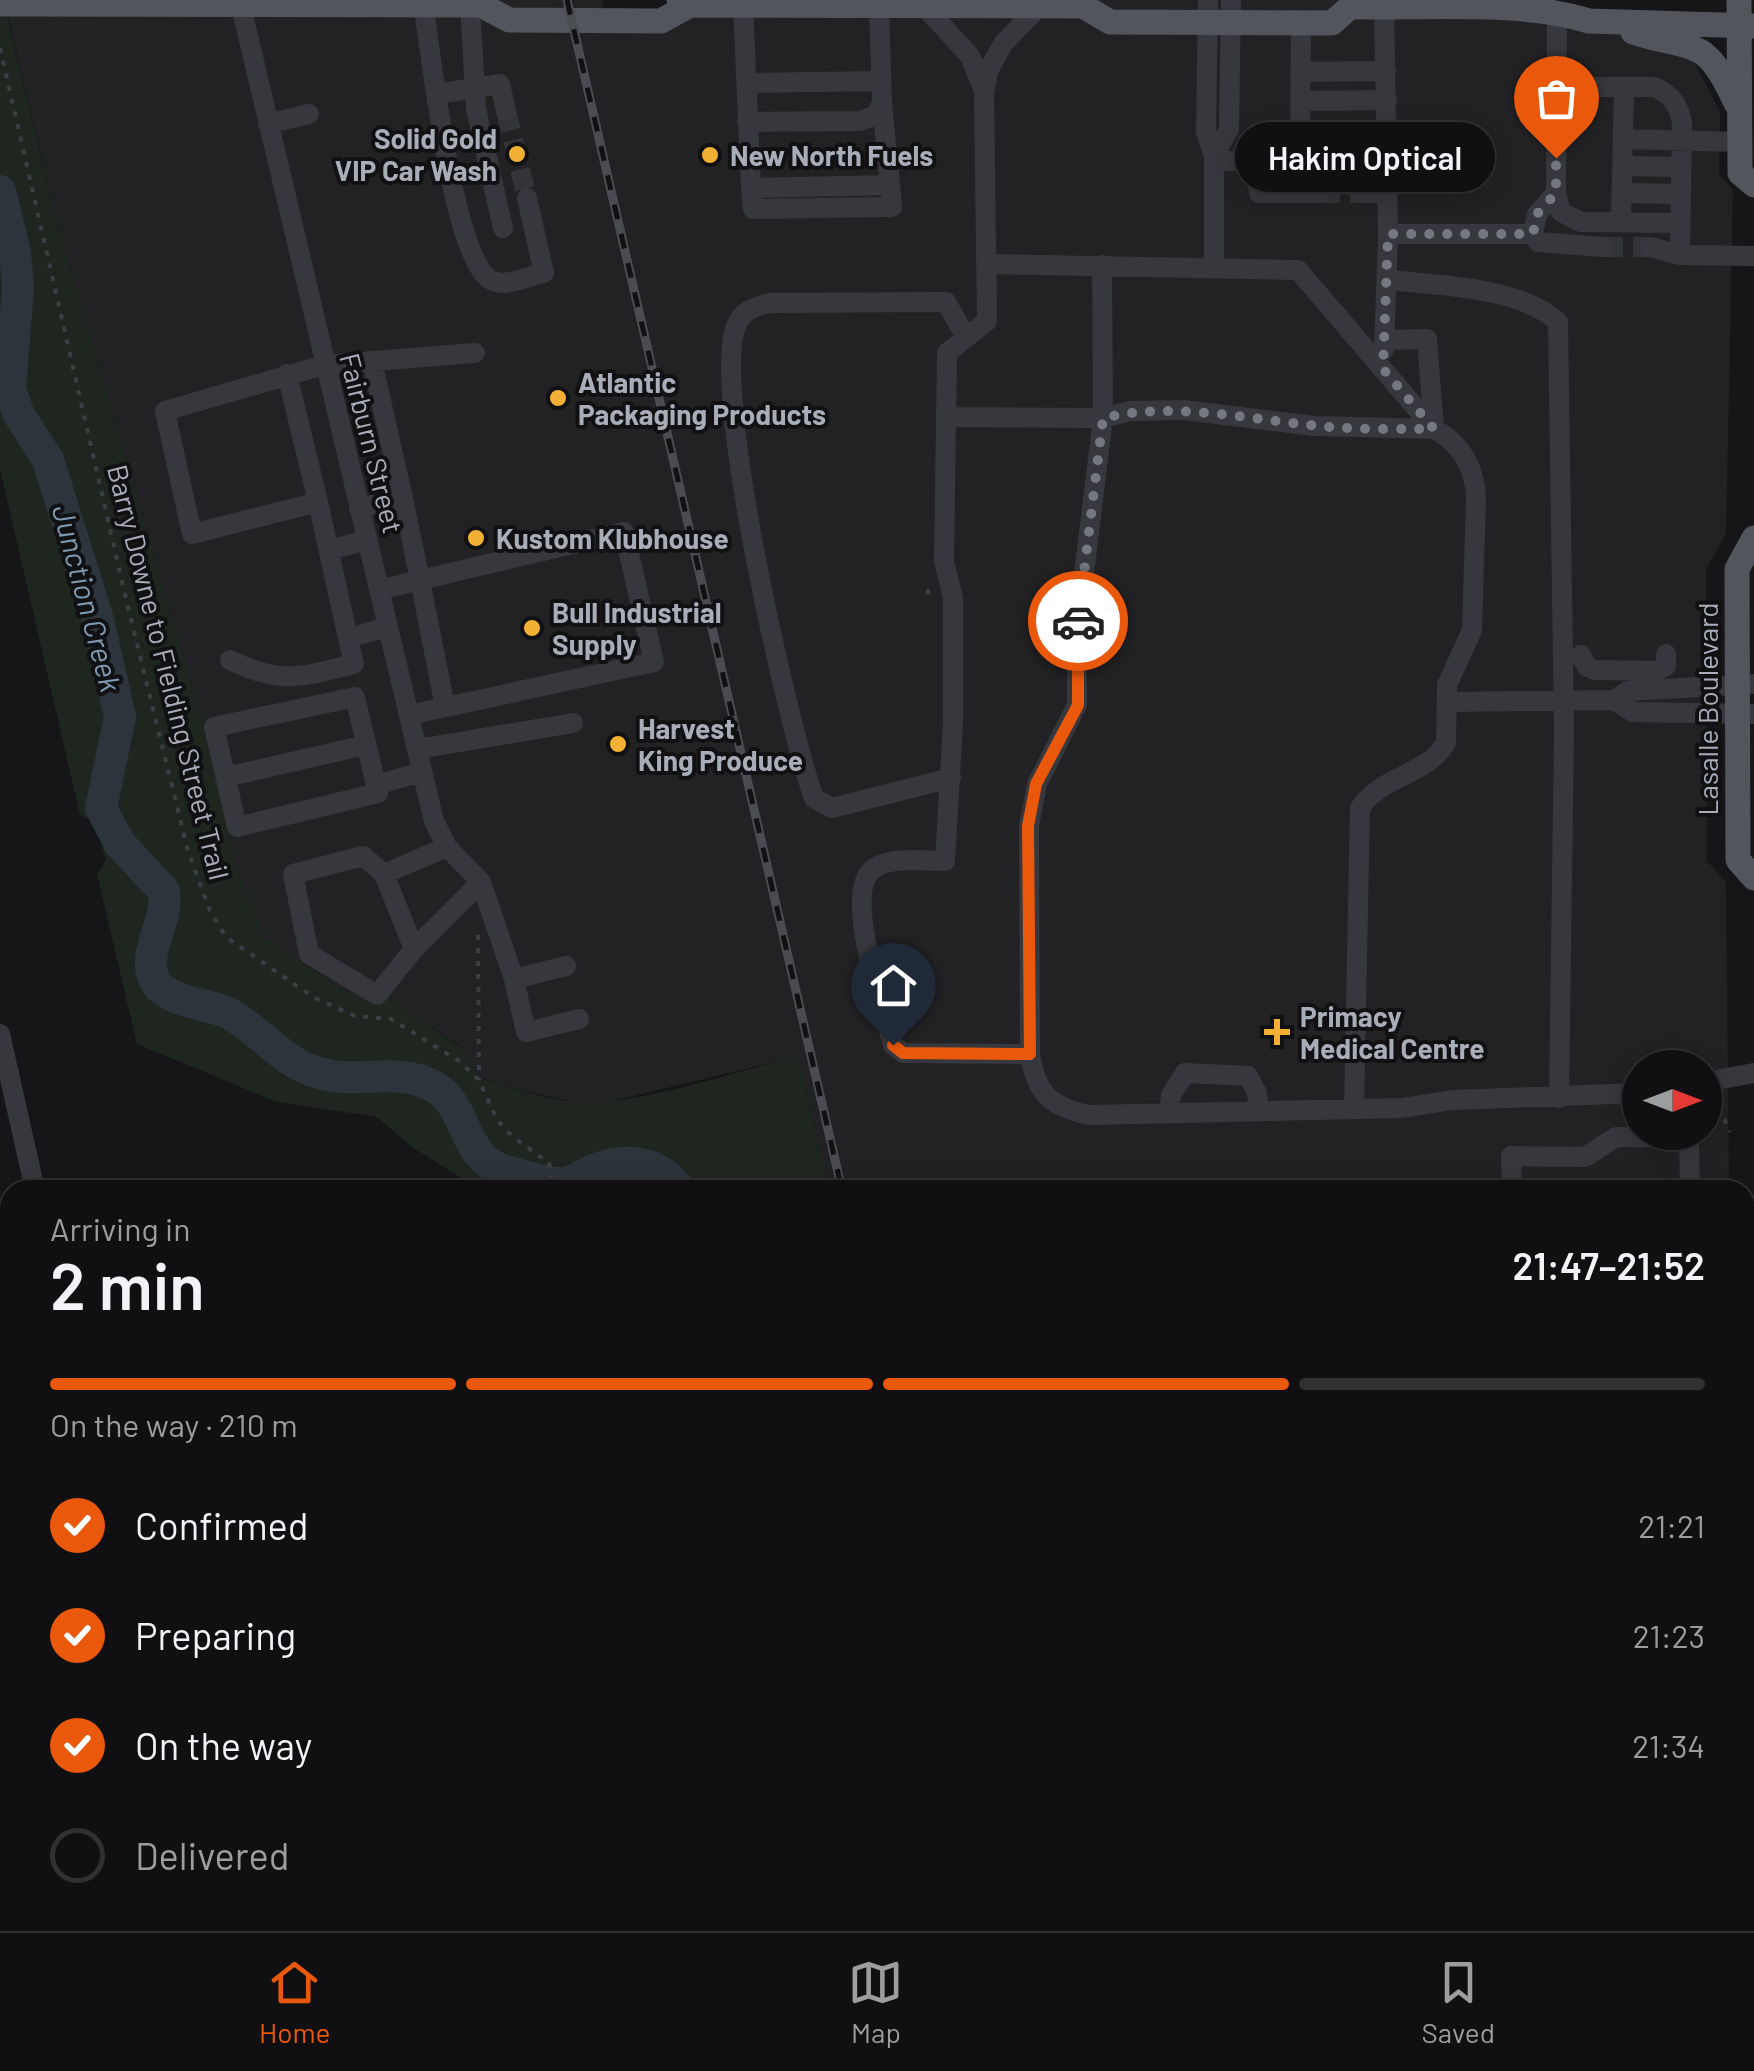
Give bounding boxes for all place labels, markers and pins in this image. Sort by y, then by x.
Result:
pin [1514,56,1599,159]
place label: Solid Gold VIP Car Wash [335,121,497,187]
callout: Hakim Optical [1236,123,1496,193]
place label: New North Fuels [730,138,933,172]
marker: Solid Gold VIP Car Wash [506,143,528,165]
marker: New North Fuels [699,144,721,166]
place label: Atlantic Packaging Products [578,365,826,431]
marker: Atlantic Packaging Products [547,387,569,409]
place label: Kustom Klubhouse [496,521,729,555]
marker: Kustom Klubhouse [465,527,487,549]
place label: Bull Industrial Supply [552,595,722,661]
marker: Bull Industrial Supply [521,617,543,639]
place label: Harvest King Produce [638,711,803,777]
marker: Harvest King Produce [607,733,629,755]
pin [851,943,936,1046]
place label: Primacy Medical Centre [1300,999,1484,1065]
marker: Primacy Medical Centre [1264,1019,1290,1045]

